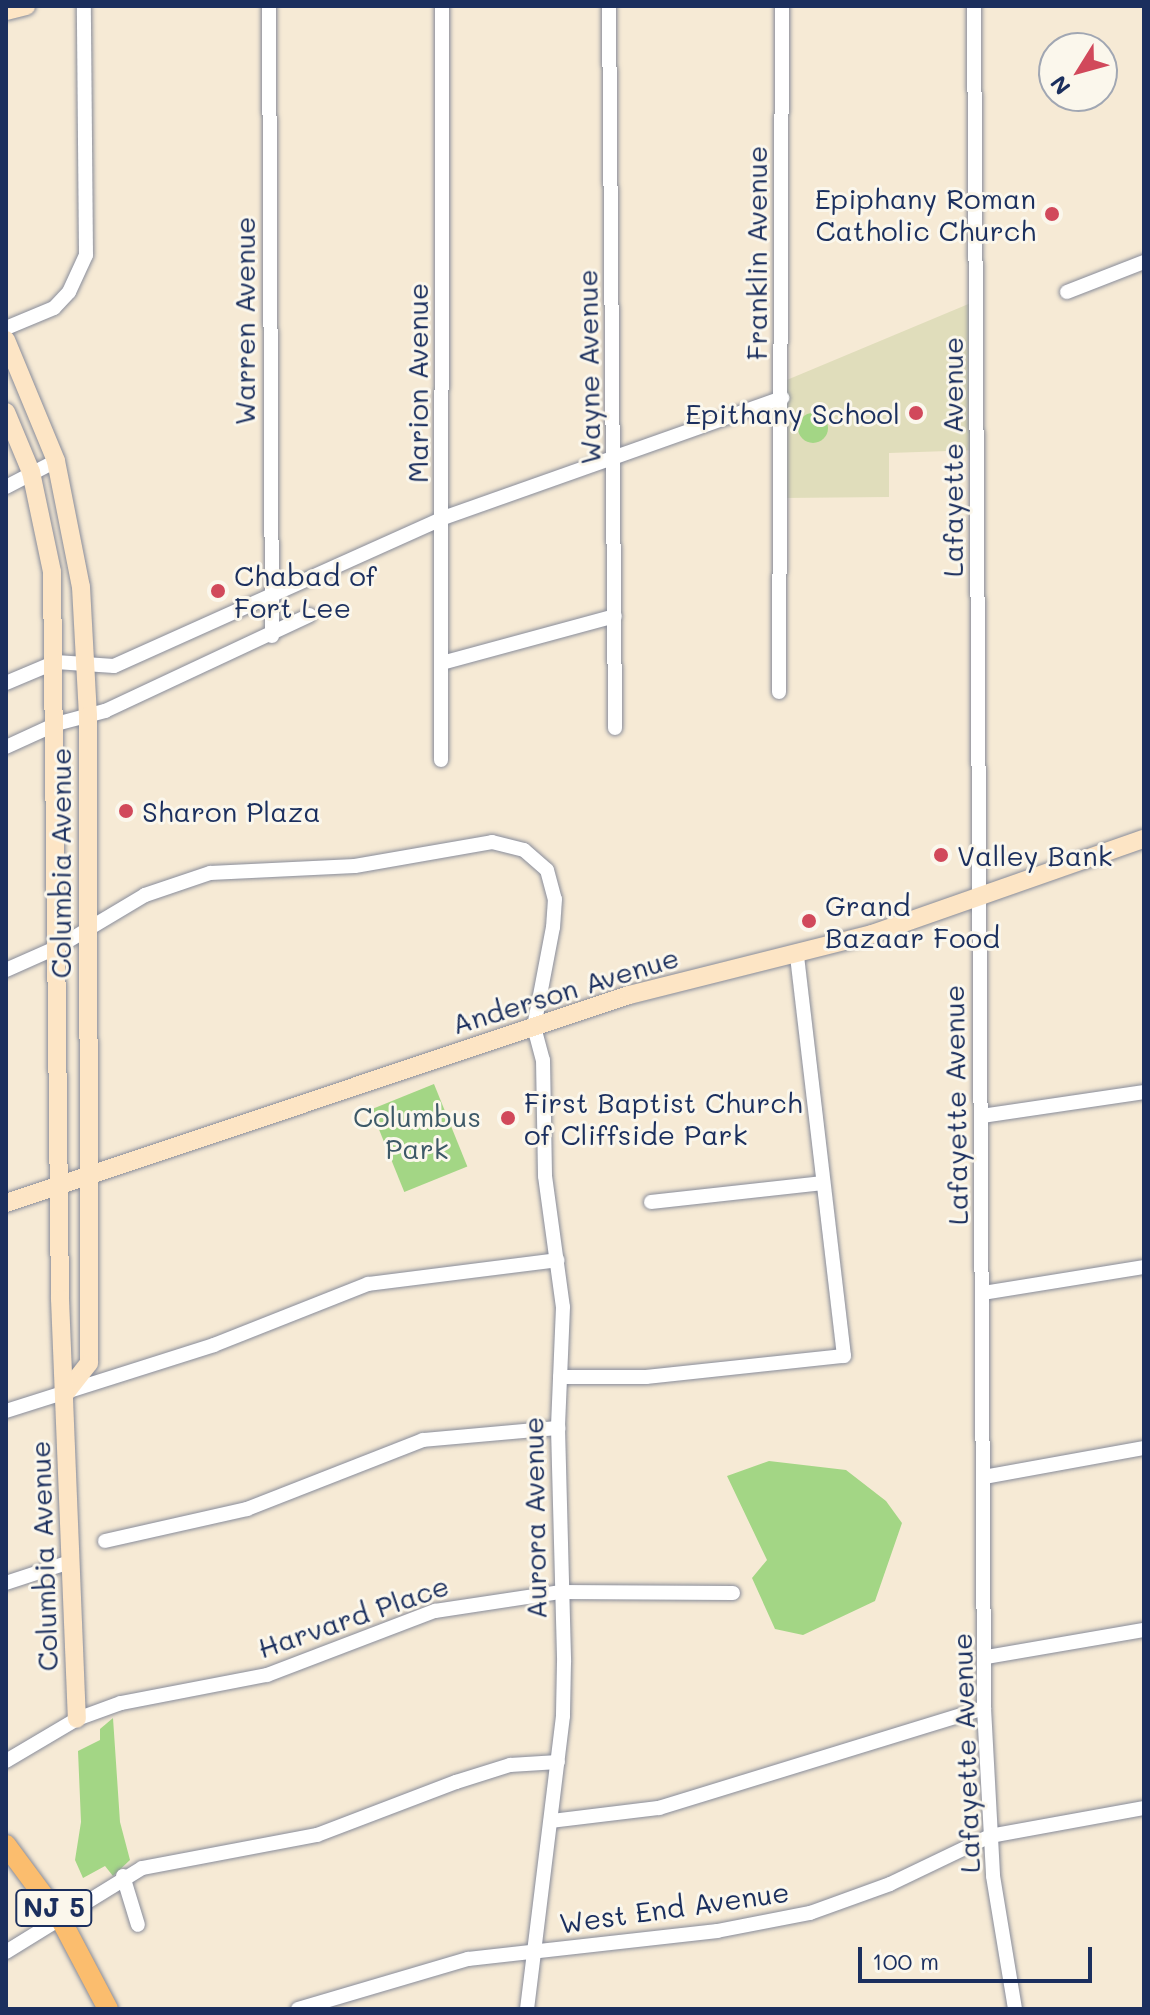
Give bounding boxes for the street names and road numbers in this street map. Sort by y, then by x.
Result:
street label: Franklin Avenue [739,146,773,360]
street label: Warren Avenue [227,217,261,425]
street label: Wayne Avenue [569,269,607,465]
street label: Marion Avenue [400,283,434,483]
street label: Lafayette Avenue [935,337,969,577]
street label: Columbia Avenue [43,748,77,978]
street label: Anderson Avenue [447,939,683,1041]
street label: Lafayette Avenue [936,985,974,1225]
street label: Aurora Avenue [515,1416,553,1620]
street label: Columbia Avenue [22,1440,64,1672]
street label: Harvard Place [253,1568,453,1664]
street label: Lafayette Avenue [944,1632,986,1874]
street label: West End Avenue [557,1874,791,1940]
road number: NJ 5 [14,1886,94,1930]

